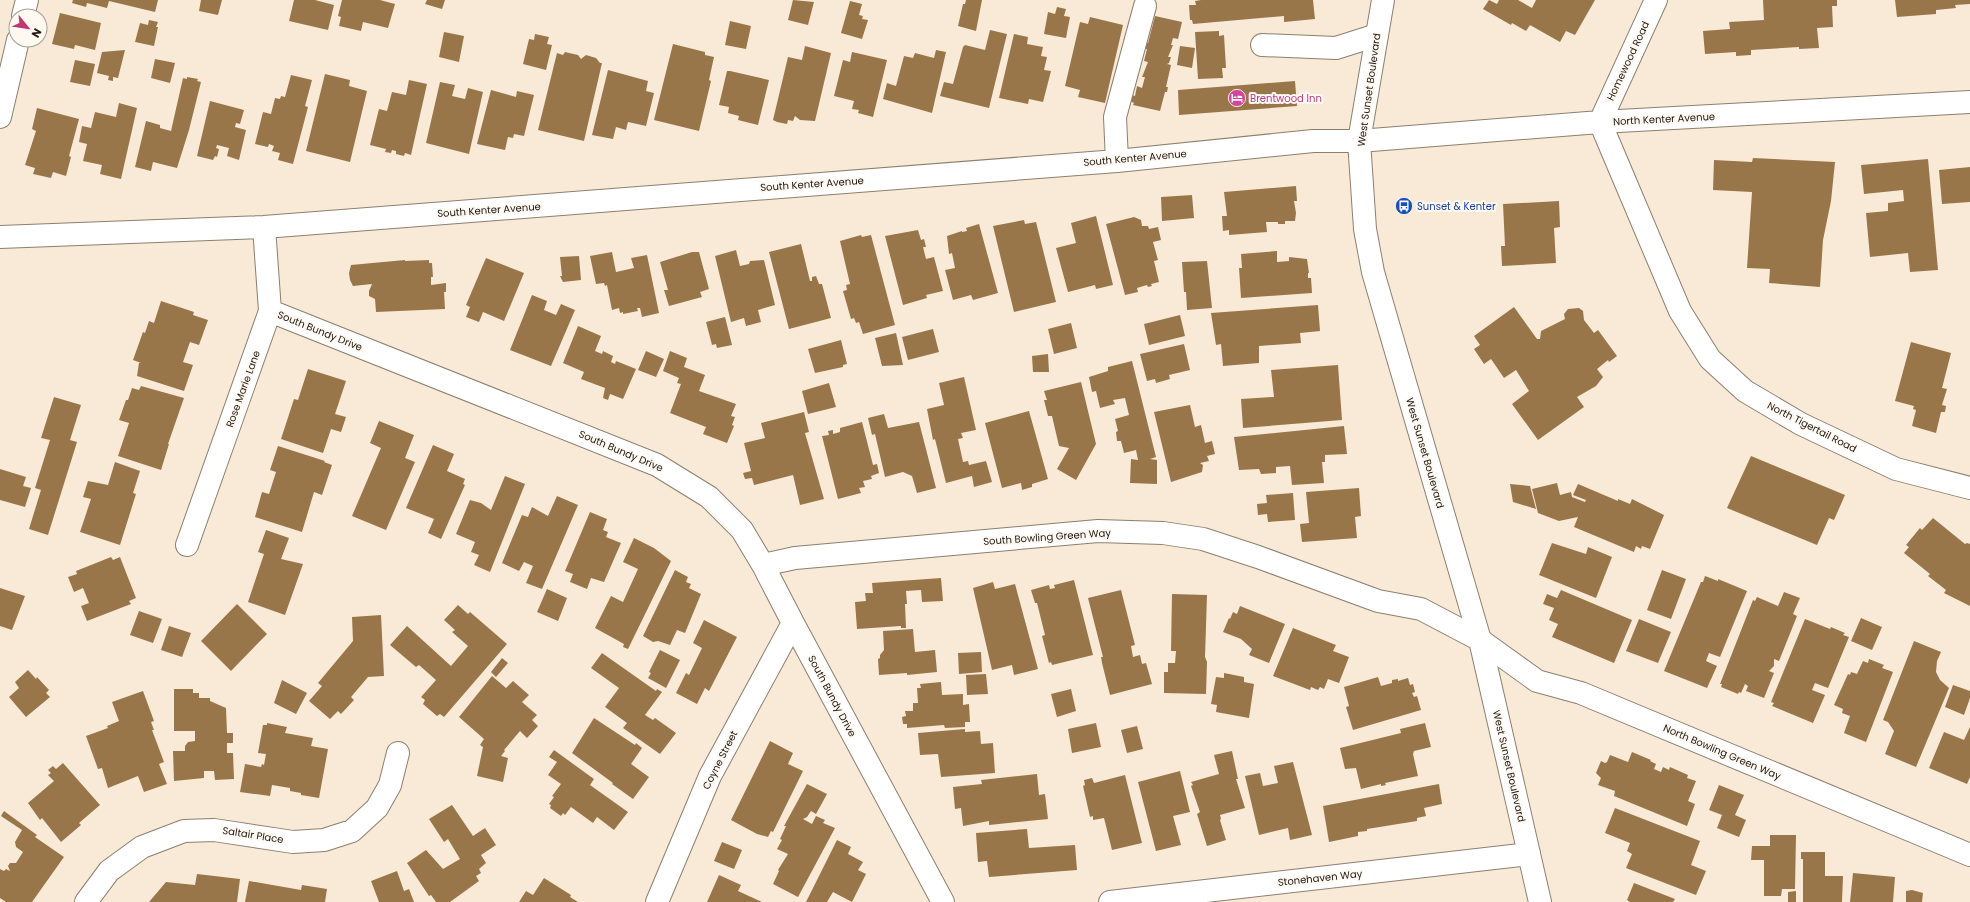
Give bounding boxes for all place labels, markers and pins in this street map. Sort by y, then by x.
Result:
hotel icon: Brentwood Inn [1227,88,1247,108]
place label: Brentwood Inn [1250,91,1322,106]
bus stop icon: Sunset & Kenter [1394,196,1414,216]
place label: Sunset & Kenter [1417,199,1496,214]

